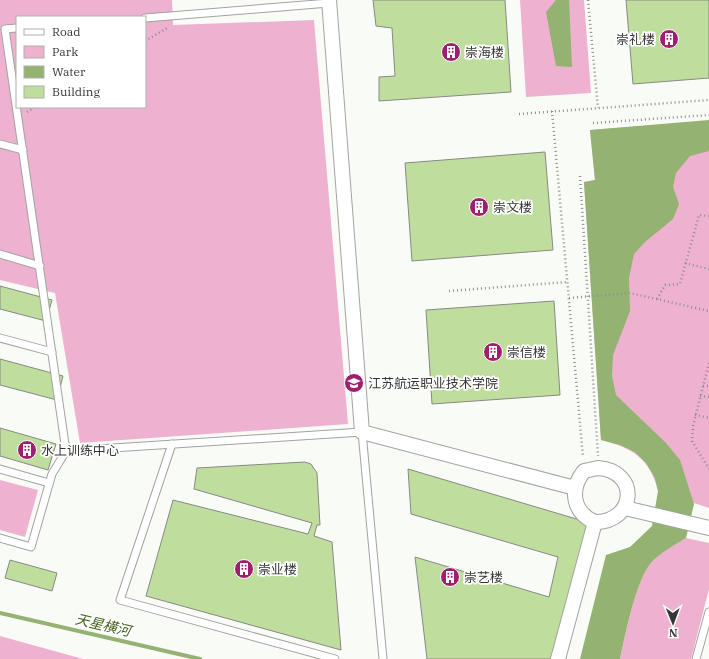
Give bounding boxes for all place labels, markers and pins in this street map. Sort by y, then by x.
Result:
building icon: 崇礼楼 [658,28,680,50]
place label: 崇礼楼 [616,31,655,48]
building icon: 崇海楼 [440,41,462,63]
place label: 崇海楼 [465,44,504,61]
building icon: 崇文楼 [468,196,490,218]
place label: 崇文楼 [493,199,532,216]
building icon: 崇信楼 [482,341,504,363]
place label: 崇信楼 [507,344,546,361]
school or university icon: 江苏航运职业技术学院 [343,372,365,394]
place label: 江苏航运职业技术学院 [368,375,498,392]
building icon: 水上训练中心 [16,439,38,461]
place label: 水上训练中心 [41,442,119,459]
building icon: 崇业楼 [233,558,255,580]
place label: 崇业楼 [258,561,297,578]
building icon: 崇艺楼 [439,566,461,588]
place label: 崇艺楼 [464,569,503,586]

